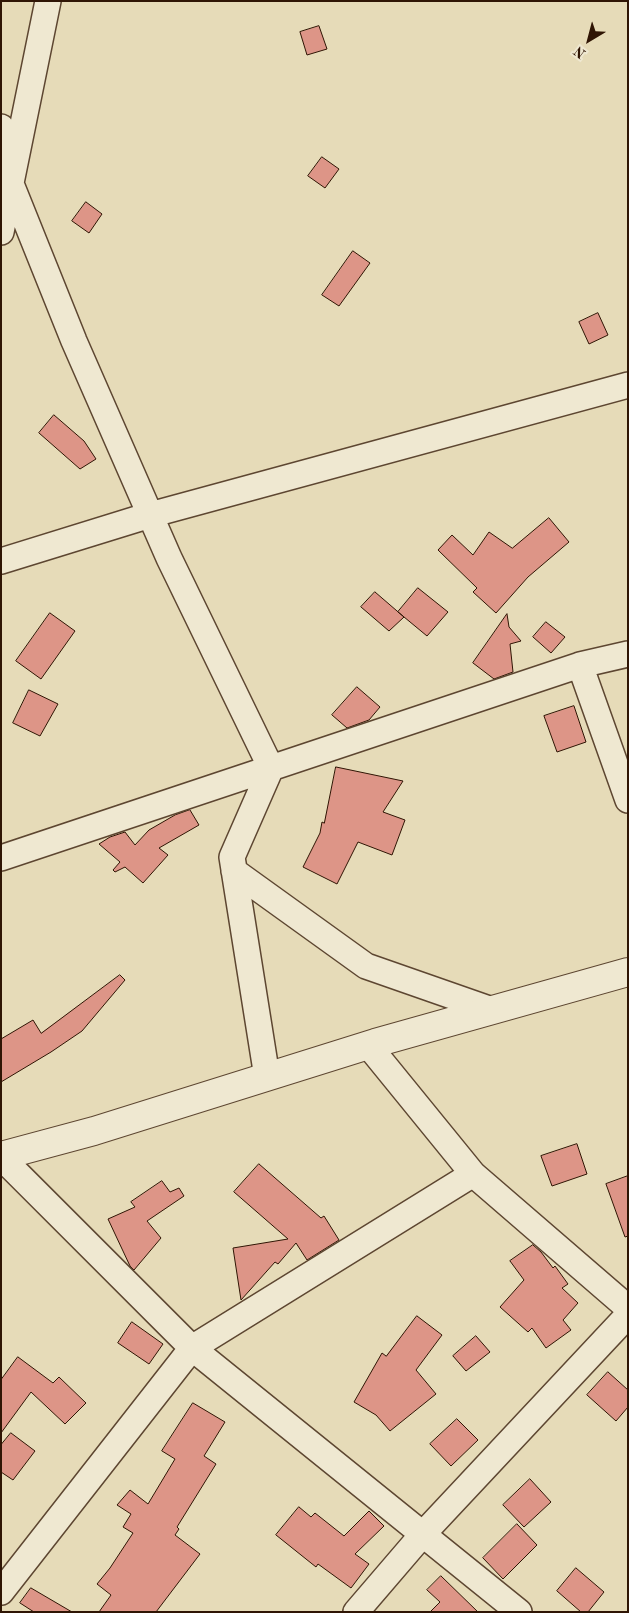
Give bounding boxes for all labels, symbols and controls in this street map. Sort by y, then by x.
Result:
north arrow [564,15,614,65]
text: N [571,43,588,61]

